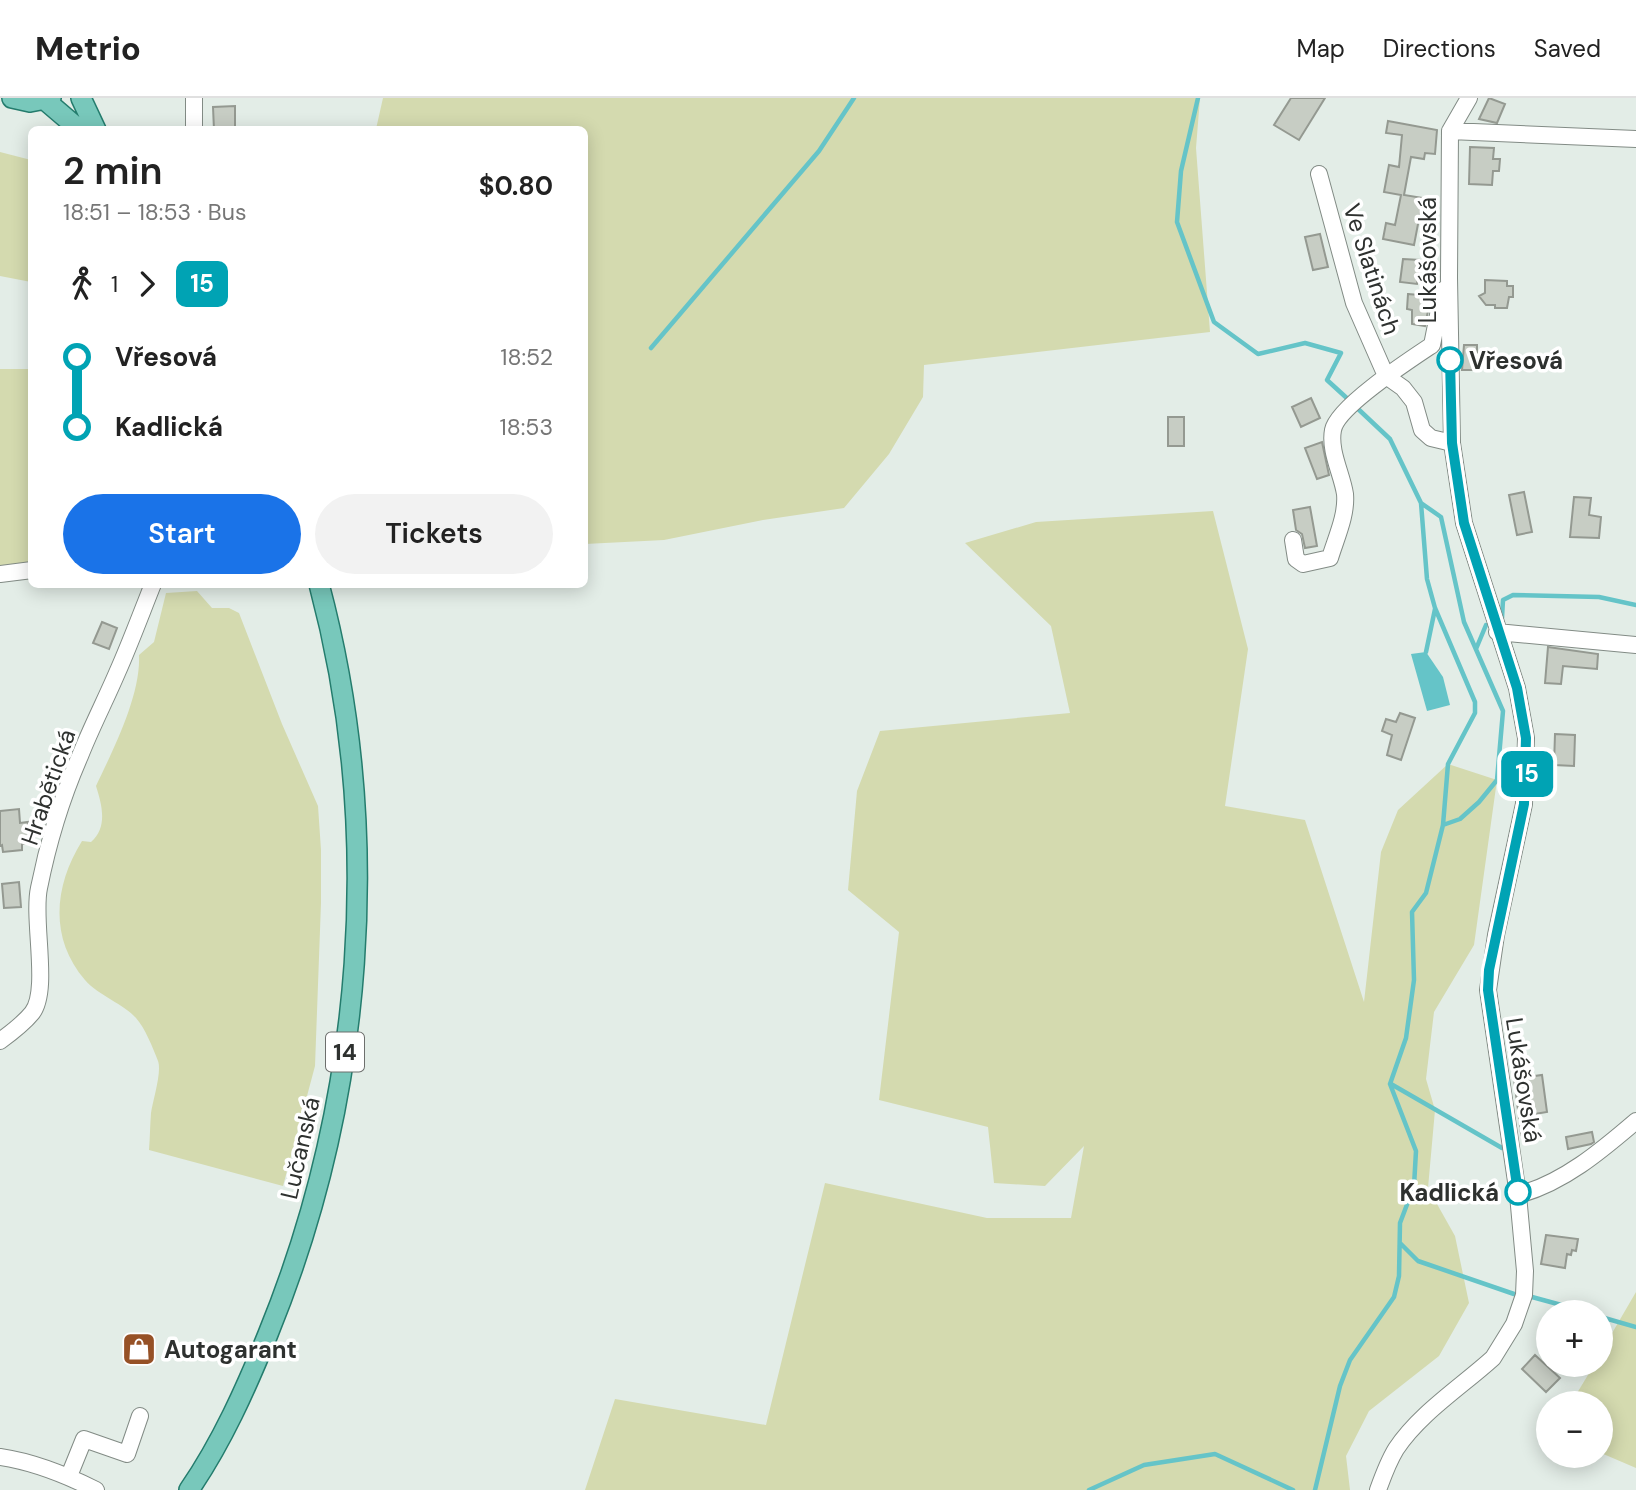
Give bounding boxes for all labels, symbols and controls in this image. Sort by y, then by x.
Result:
text: Metrio [35,27,141,70]
text: Map [1297,33,1345,64]
text: Directions [1383,33,1496,64]
text: Saved [1534,33,1601,64]
text: 2 min [63,146,162,196]
text: $0.80 [479,169,553,203]
text: 18:51 – 18:53 · Bus [63,197,246,227]
street label: Lukášovská [1412,197,1443,323]
street label: Ve Slatinách [1336,200,1408,338]
icon: walk [63,265,101,303]
icon: forward [128,265,166,303]
text: 15 [190,268,214,299]
text: 1 [111,269,118,299]
text: Vřesová [115,340,217,374]
text: 18:52 [500,342,553,372]
place label: Vřesová [1469,345,1563,376]
marker: Vřesová [1437,347,1463,373]
text: Kadlická [115,410,223,444]
text: 18:53 [500,412,553,442]
button: Start [63,494,301,574]
button: Tickets [315,494,553,574]
street label: Hrabětická [14,725,82,849]
line badge: 15 [1496,751,1558,797]
text: 15 [1515,758,1539,789]
street label: Lukášovská [1499,1015,1549,1145]
road number: 14 [326,1032,364,1071]
street label: Lučanská [273,1094,327,1202]
place label: Kadlická [1399,1177,1499,1208]
marker: Kadlická [1505,1179,1531,1205]
map controls [1536,1300,1613,1468]
button: + [1536,1300,1613,1377]
shop icon: Autogarant [120,1330,158,1368]
place label: Autogarant [164,1334,297,1365]
button: − [1536,1391,1613,1468]

